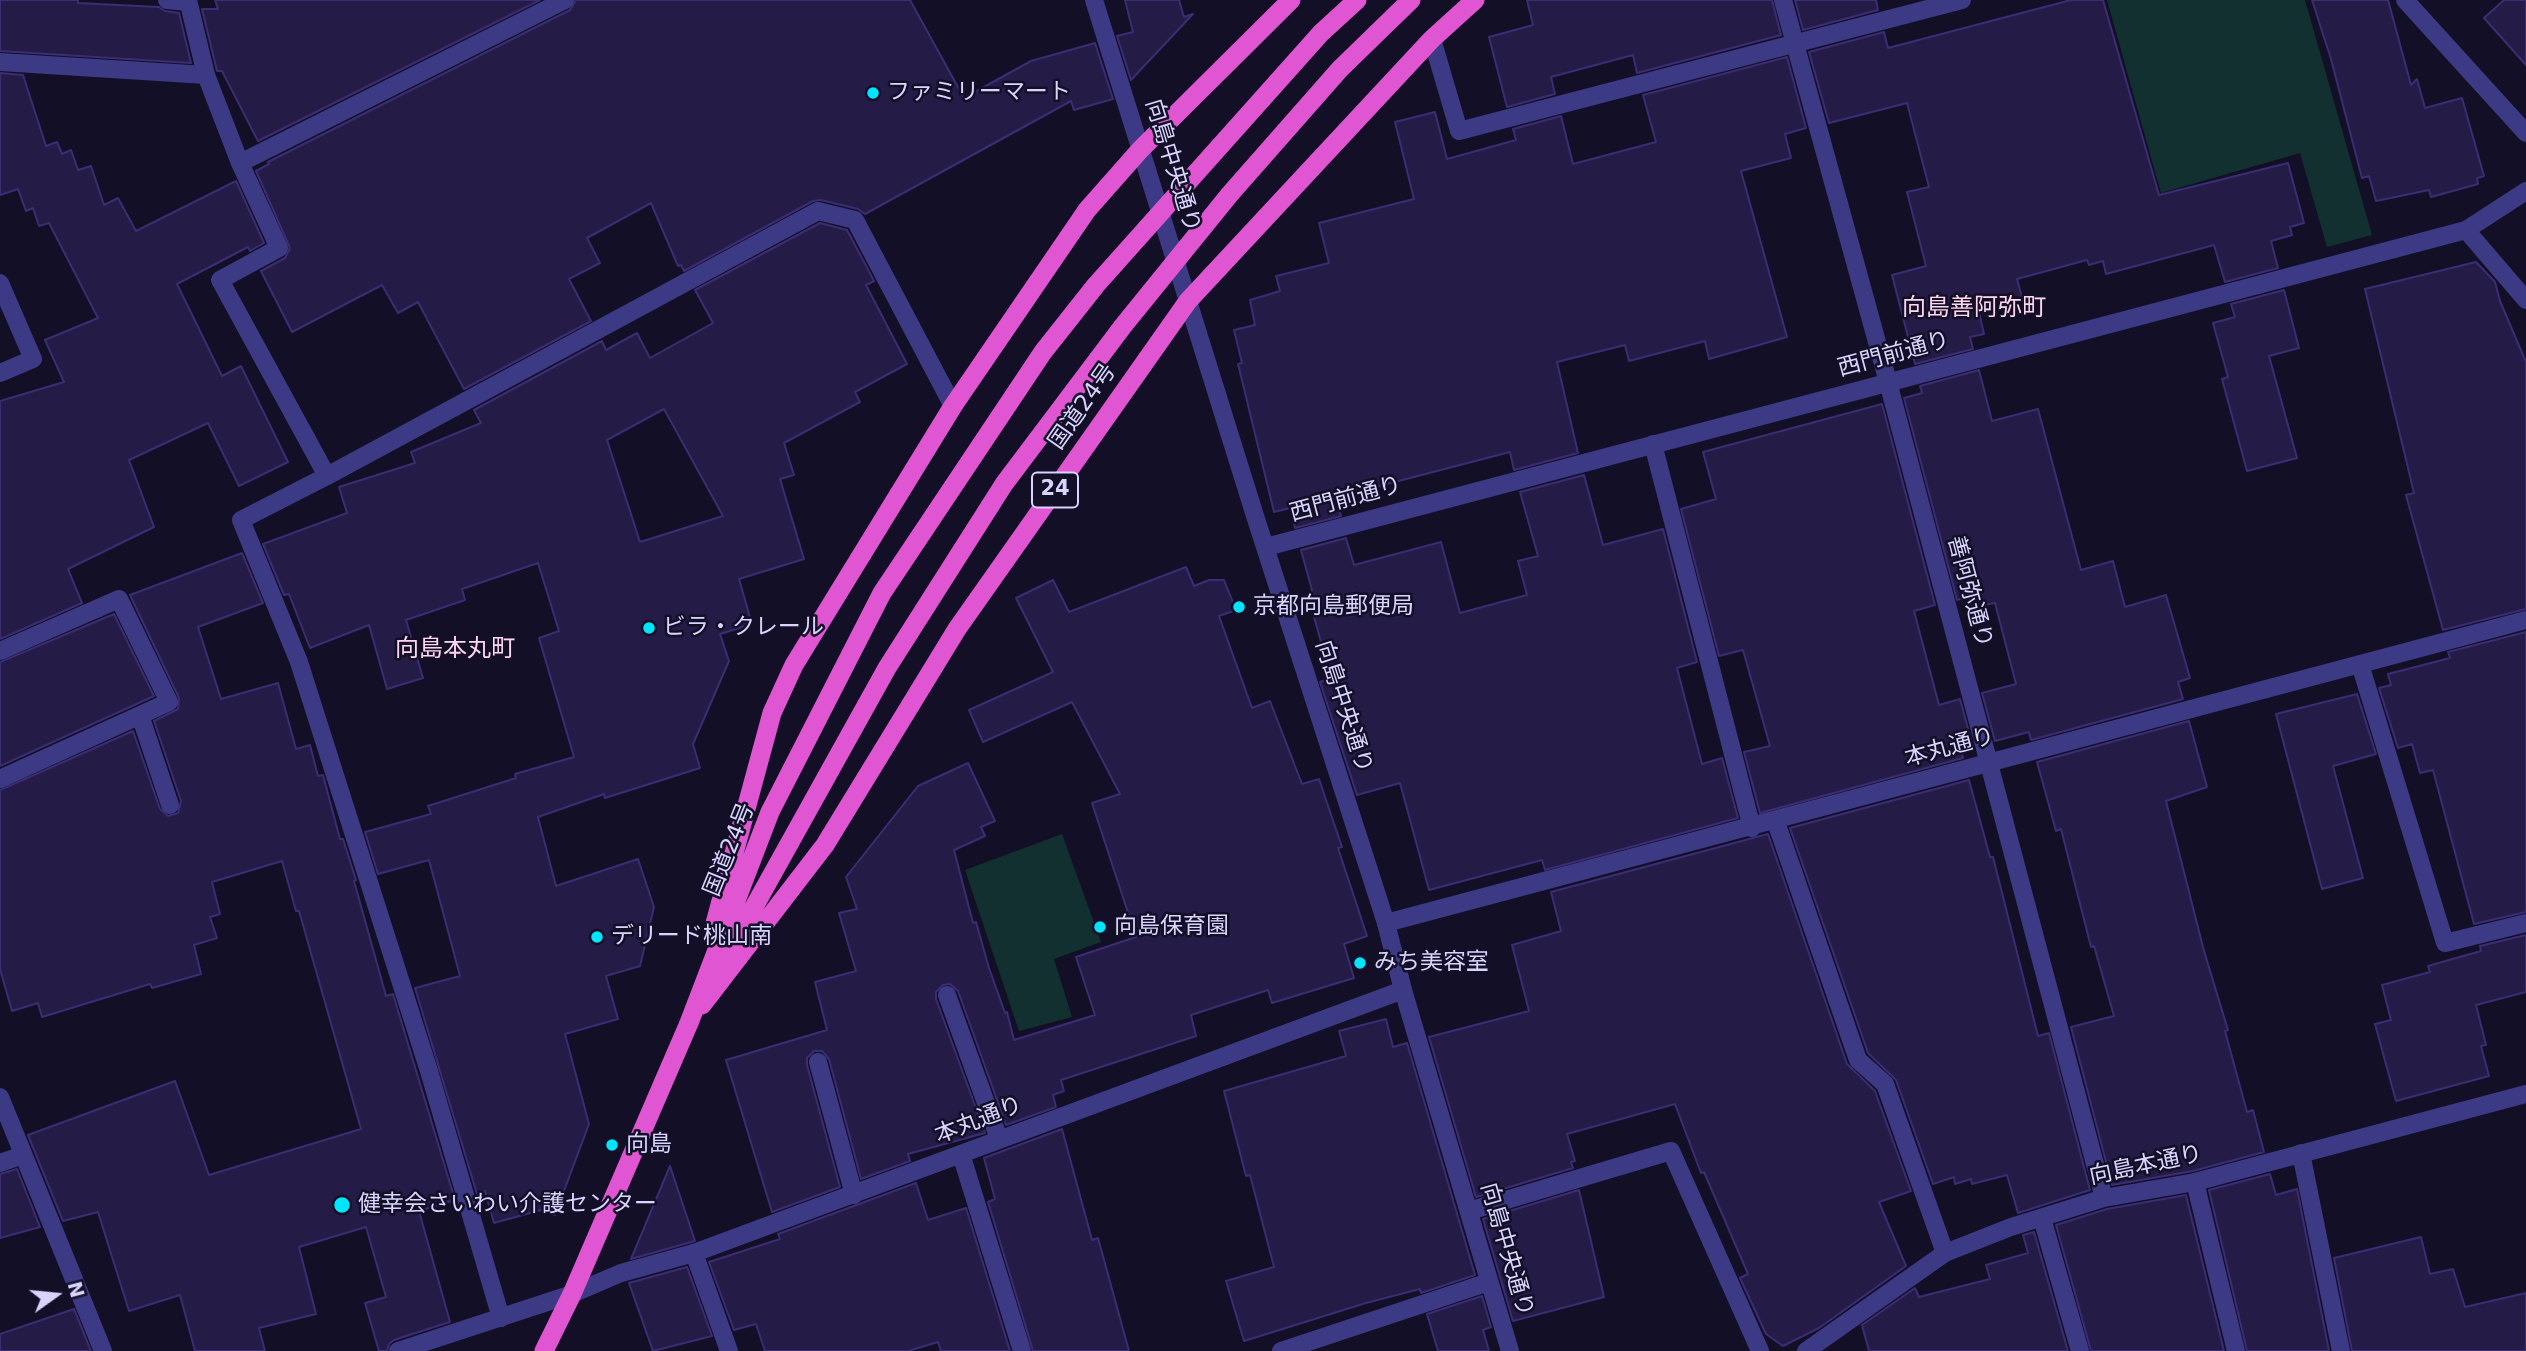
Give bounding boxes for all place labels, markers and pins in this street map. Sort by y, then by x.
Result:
place label: ファミリーマート [887,79,1071,107]
marker: ファミリーマート [865,85,881,101]
place label: 京都向島郵便局 [1253,593,1414,621]
marker: 京都向島郵便局 [1231,599,1247,615]
place label: ビラ・クレール [663,614,824,642]
marker: ビラ・クレール [641,620,657,636]
place label: 向島保育園 [1114,913,1229,941]
marker: 向島保育園 [1092,919,1108,935]
place label: デリード桃山南 [611,923,772,951]
marker: デリード桃山南 [589,929,605,945]
place label: みち美容室 [1374,949,1489,977]
marker: みち美容室 [1352,955,1368,971]
place label: 向島 [626,1131,672,1159]
marker: 向島 [604,1137,620,1153]
place label: 健幸会さいわい介護センター [358,1191,657,1219]
marker: 健幸会さいわい介護センター [332,1195,352,1215]

